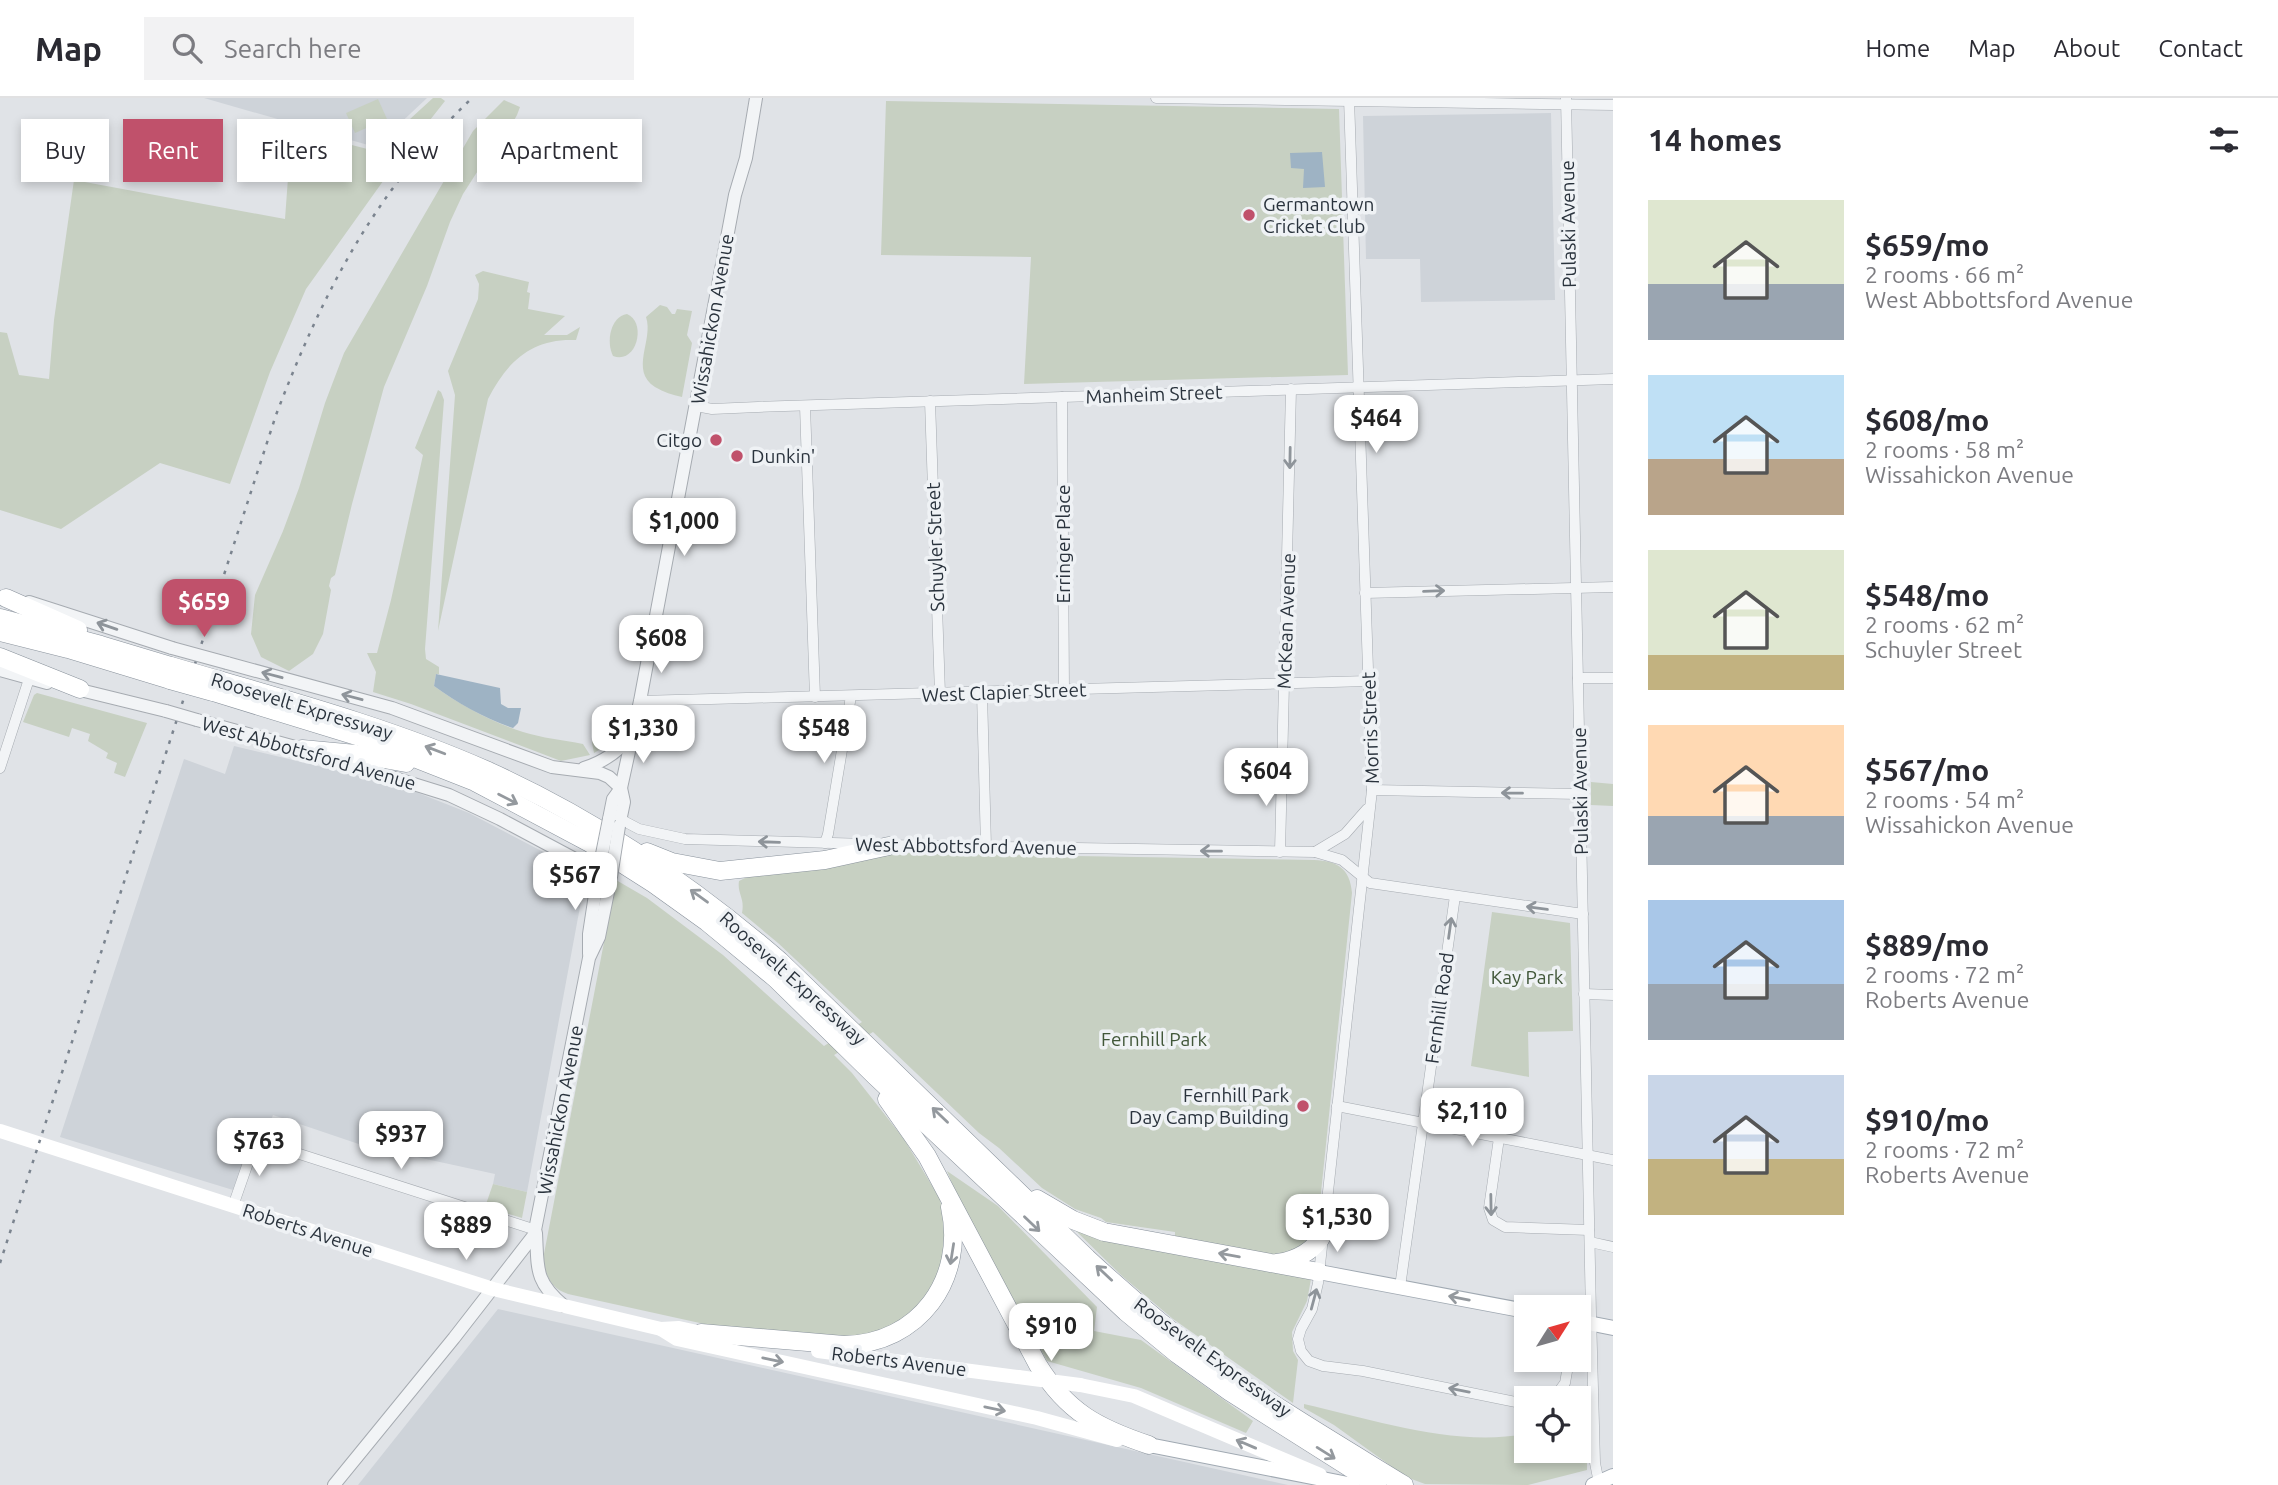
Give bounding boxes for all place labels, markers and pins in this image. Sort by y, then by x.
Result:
place label: Germantown Cricket Club [1263,193,1374,237]
marker: Germantown Cricket Club [1241,207,1257,223]
pin: $464 [1335,396,1417,455]
place label: Citgo [656,429,702,451]
marker: Citgo [708,432,724,448]
place label: Dunkin' [751,445,815,467]
marker: Dunkin' [729,448,745,464]
pin: $1,000 [627,498,741,558]
pin: $659 [163,580,245,639]
pin: $608 [620,616,702,675]
pin: $1,330 [586,706,700,765]
pin: $548 [783,706,865,765]
pin: $604 [1225,748,1307,808]
pin: $567 [534,852,616,912]
place label: Fernhill Park Day Camp Building [1129,1084,1289,1128]
pin: $2,110 [1415,1088,1529,1148]
marker: Fernhill Park Day Camp Building [1295,1098,1311,1114]
pin: $937 [360,1112,442,1171]
pin: $763 [218,1118,300,1178]
pin: $1,530 [1280,1194,1394,1254]
pin: $889 [425,1202,507,1262]
pin: $910 [1010,1304,1092,1363]

